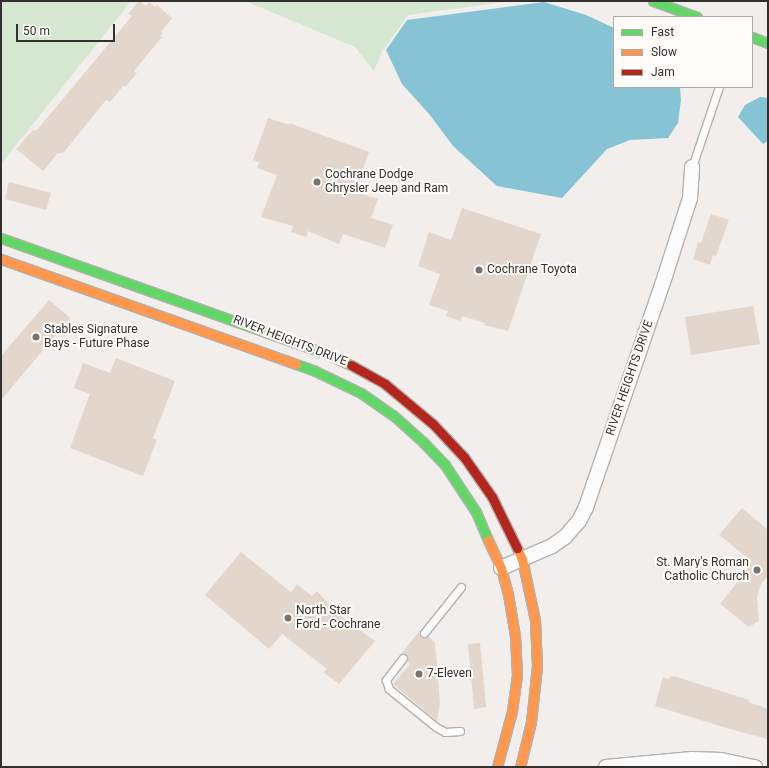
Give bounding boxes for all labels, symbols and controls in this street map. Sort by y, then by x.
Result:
scale bar [18,16,117,42]
legend [613,16,753,88]
text: 50 m [23,24,50,38]
text: Fast [651,25,674,39]
text: Slow [651,45,677,59]
text: Jam [651,65,675,79]
place label: Cochrane Dodge Chrysler Jeep and Ram [325,168,448,196]
marker: Cochrane Dodge Chrysler Jeep and Ram [312,177,322,187]
place label: Cochrane Toyota [487,263,577,277]
marker: Cochrane Toyota [474,265,484,275]
street label: RIVER HEIGHTS DRIVE [231,313,349,369]
street label: RIVER HEIGHTS DRIVE [604,319,656,437]
place label: Stables Signature Bays - Future Phase [44,323,149,351]
marker: Stables Signature Bays - Future Phase [31,332,41,342]
place label: St. Mary's Roman Catholic Church [656,556,749,584]
marker: St. Mary's Roman Catholic Church [752,565,762,575]
place label: North Star Ford - Cochrane [296,604,380,632]
marker: North Star Ford - Cochrane [283,613,293,623]
place label: 7-Eleven [427,667,472,681]
marker: 7-Eleven [414,669,424,679]

